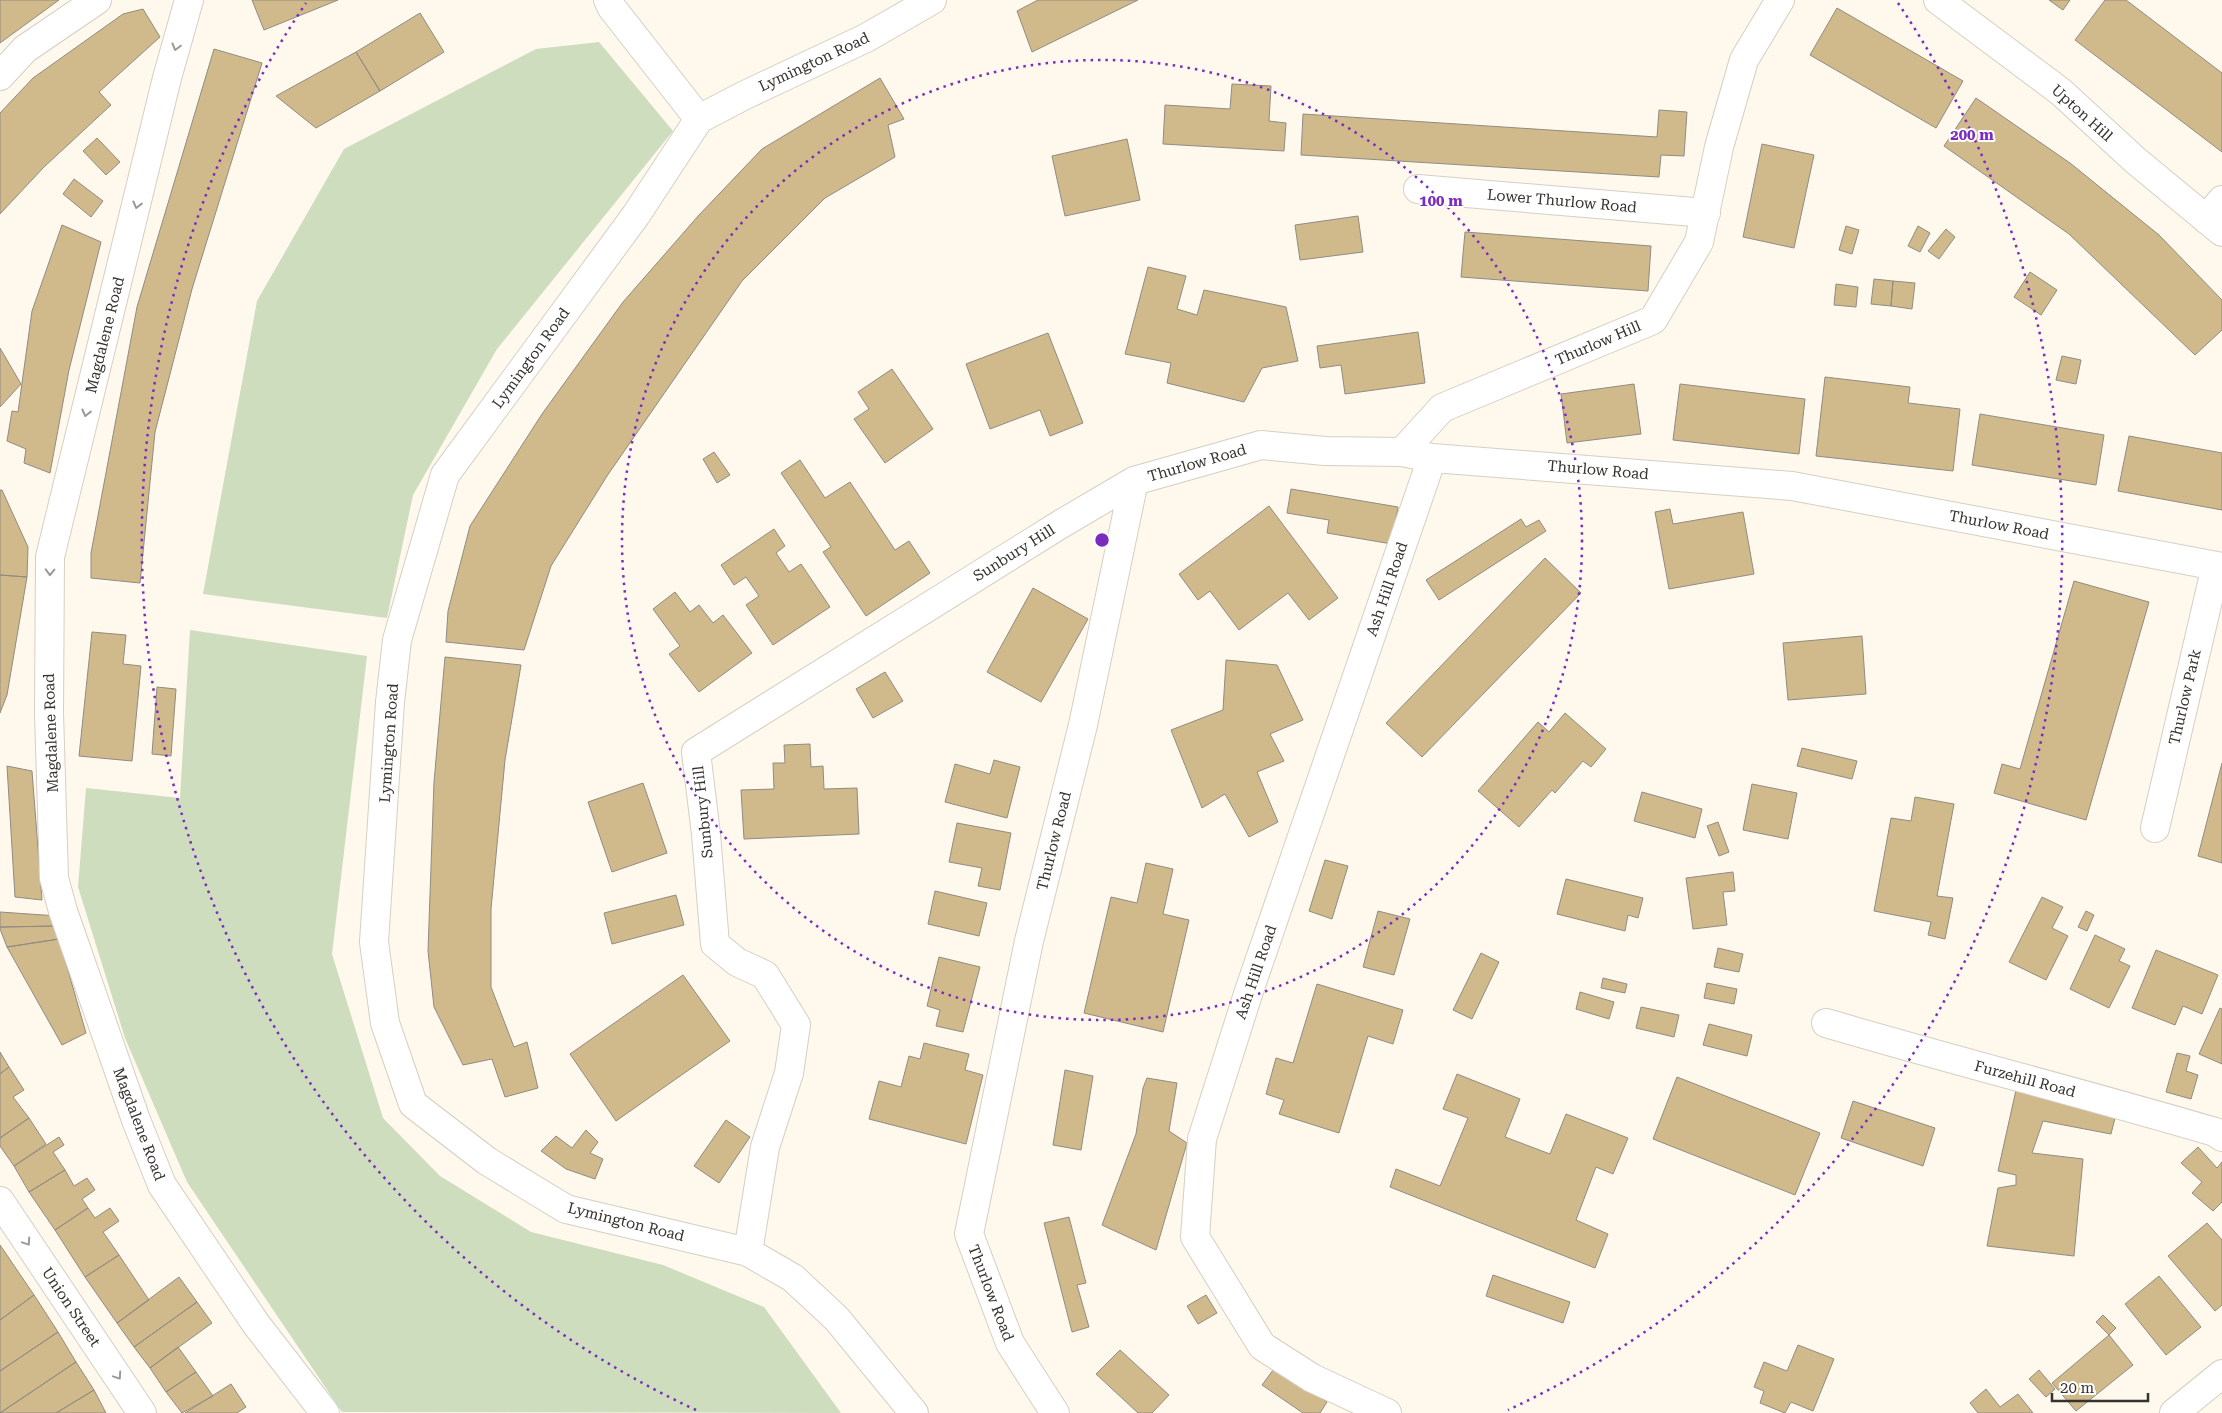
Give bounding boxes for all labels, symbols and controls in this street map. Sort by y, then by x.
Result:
street label: Lymington Road [756,28,872,95]
one-way arrow [171,43,182,51]
street label: Upton Hill [2048,81,2117,145]
text: 200 m [1950,126,1994,144]
street label: Lower Thurlow Road [1486,185,1638,217]
text: 100 m [1419,192,1463,210]
one-way arrow [132,200,142,208]
street label: Magdalene Road [82,274,128,395]
street label: Lymington Road [489,304,574,412]
street label: Thurlow Hill [1552,317,1644,369]
one-way arrow [81,409,91,417]
street label: Thurlow Road [1146,440,1249,486]
street label: Thurlow Road [1547,457,1650,483]
street label: Thurlow Road [1947,506,2051,544]
street label: Sunbury Hill [970,521,1058,585]
centre of rings [1093,531,1111,549]
street label: Ash Hill Road [1362,539,1412,638]
one-way arrow [45,568,55,576]
street label: Thurlow Park [2165,647,2205,747]
street label: Magdalene Road [40,673,62,793]
street label: Lymington Road [376,682,402,803]
street label: Sunbury Hill [689,765,717,859]
street label: Thurlow Road [1033,789,1075,893]
street label: Ash Hill Road [1231,922,1281,1021]
street label: Furzehill Road [1972,1057,2078,1101]
street label: Magdalene Road [109,1065,169,1183]
street label: Lymington Road [566,1199,687,1245]
one-way arrow [21,1236,30,1245]
street label: Thurlow Road [964,1242,1018,1344]
street label: Union Street [38,1264,104,1350]
scale bar [2052,1370,2148,1402]
one-way arrow [112,1371,121,1380]
text: 20 m [2060,1379,2095,1397]

